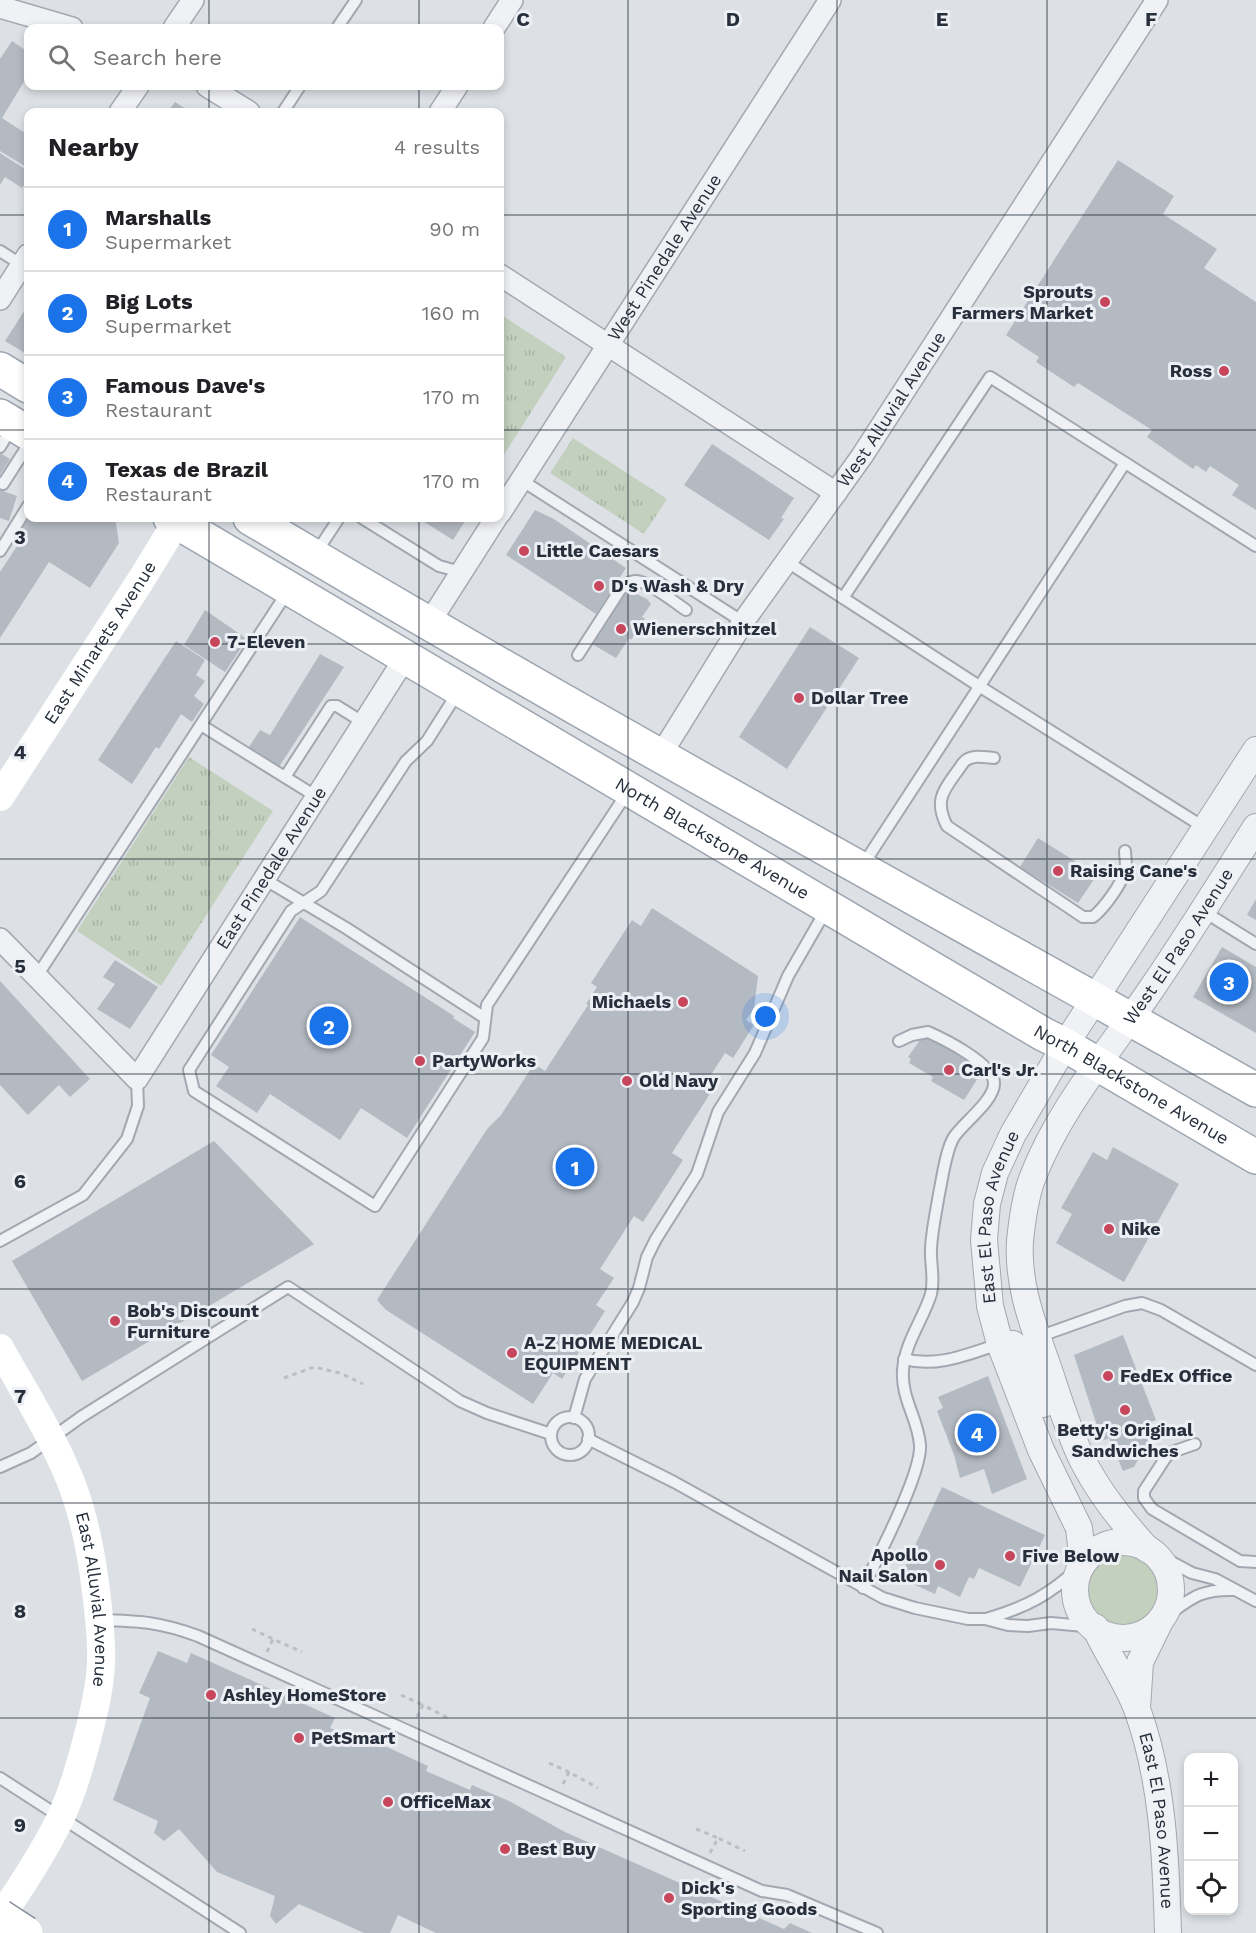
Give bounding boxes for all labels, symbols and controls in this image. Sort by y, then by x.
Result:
text: C [516,7,530,31]
text: D [726,7,740,31]
text: E [936,7,948,31]
text: F [1145,7,1157,31]
search box [24,24,504,90]
icon: search [45,41,78,74]
text: Search here [93,45,222,70]
text: Nearby [48,132,139,162]
text: 4 results [394,135,480,159]
street label: West Pinedale Avenue [603,170,725,344]
text: Marshalls [105,205,211,230]
text: 1 [63,217,72,241]
text: 90 m [429,217,480,241]
text: Supermarket [105,230,231,254]
place label: Sprouts Farmers Market [952,281,1093,323]
text: Big Lots [105,289,193,314]
marker: Sprouts Farmers Market [1098,295,1112,309]
text: 2 [62,301,73,325]
text: 160 m [422,301,480,325]
text: Supermarket [105,314,231,338]
street label: West Alluvial Avenue [832,327,950,491]
place label: Ross [1170,360,1212,381]
marker: Ross [1217,364,1231,378]
text: Famous Dave's [105,373,265,398]
text: 3 [62,385,73,409]
text: 170 m [423,385,480,409]
text: Restaurant [105,398,212,422]
text: Texas de Brazil [105,457,268,482]
text: 4 [61,469,74,493]
text: 170 m [423,469,480,493]
text: Restaurant [105,482,212,506]
text: 3 [14,525,26,549]
place label: Little Caesars [536,540,659,561]
marker: Little Caesars [517,544,531,558]
street label: East Minarets Avenue [39,557,160,728]
place label: D's Wash & Dry [611,575,745,596]
marker: D's Wash & Dry [592,579,606,593]
place label: Wienerschnitzel [633,618,777,639]
marker: Wienerschnitzel [614,622,628,636]
place label: 7-Eleven [227,631,305,652]
marker: 7-Eleven [208,635,222,649]
place label: Dollar Tree [811,687,908,708]
marker: Dollar Tree [792,691,806,705]
text: 4 [14,740,27,764]
street label: North Blackstone Avenue [612,773,813,904]
street label: East Pinedale Avenue [211,782,330,953]
place label: Raising Cane's [1070,860,1198,881]
marker: Raising Cane's [1051,864,1065,878]
street label: West El Paso Avenue [1119,864,1237,1029]
text: 5 [14,954,26,978]
pin: 3 [1210,960,1248,1004]
place label: Michaels [592,991,671,1012]
marker: Michaels [676,995,690,1009]
your location [751,1002,780,1031]
pin: 2 [310,1004,348,1048]
street label: North Blackstone Avenue [1030,1020,1233,1149]
place label: PartyWorks [432,1050,537,1071]
marker: PartyWorks [413,1054,427,1068]
place label: Carl's Jr. [961,1059,1038,1080]
marker: Carl's Jr. [942,1063,956,1077]
place label: Old Navy [639,1070,719,1091]
marker: Old Navy [620,1074,634,1088]
street label: East El Paso Avenue [973,1127,1023,1305]
pin: 1 [556,1144,594,1190]
text: 6 [14,1169,26,1193]
place label: Nike [1121,1218,1161,1239]
marker: Nike [1102,1222,1116,1236]
place label: Bob's Discount Furniture [127,1300,259,1342]
marker: Bob's Discount Furniture [108,1314,122,1328]
place label: A-Z HOME MEDICAL EQUIPMENT [524,1332,702,1374]
marker: A-Z HOME MEDICAL EQUIPMENT [505,1346,519,1360]
place label: FedEx Office [1120,1365,1232,1386]
marker: FedEx Office [1101,1369,1115,1383]
text: 7 [14,1384,26,1408]
marker: Betty's Original Sandwiches [1118,1403,1132,1417]
pin: 4 [958,1410,996,1456]
place label: Betty's Original Sandwiches [1057,1419,1193,1461]
street label: East Alluvial Avenue [72,1509,112,1688]
place label: Apollo Nail Salon [838,1544,928,1586]
place label: Five Below [1022,1545,1120,1566]
marker: Five Below [1003,1549,1017,1563]
marker: Apollo Nail Salon [933,1558,947,1572]
text: 8 [14,1599,26,1623]
place label: Ashley HomeStore [223,1684,387,1705]
marker: Ashley HomeStore [204,1688,218,1702]
place label: PetSmart [311,1727,395,1748]
street label: East El Paso Avenue [1135,1730,1178,1909]
marker: PetSmart [292,1731,306,1745]
map controls [1184,1753,1238,1915]
button: + [1184,1753,1238,1807]
place label: OfficeMax [400,1791,492,1812]
marker: OfficeMax [381,1795,395,1809]
button: − [1184,1807,1238,1861]
text: 9 [14,1813,26,1837]
place label: Best Buy [517,1838,597,1859]
marker: Best Buy [498,1842,512,1856]
button: locate [1184,1861,1238,1915]
place label: Dick's Sporting Goods [681,1877,818,1919]
marker: Dick's Sporting Goods [662,1891,676,1905]

